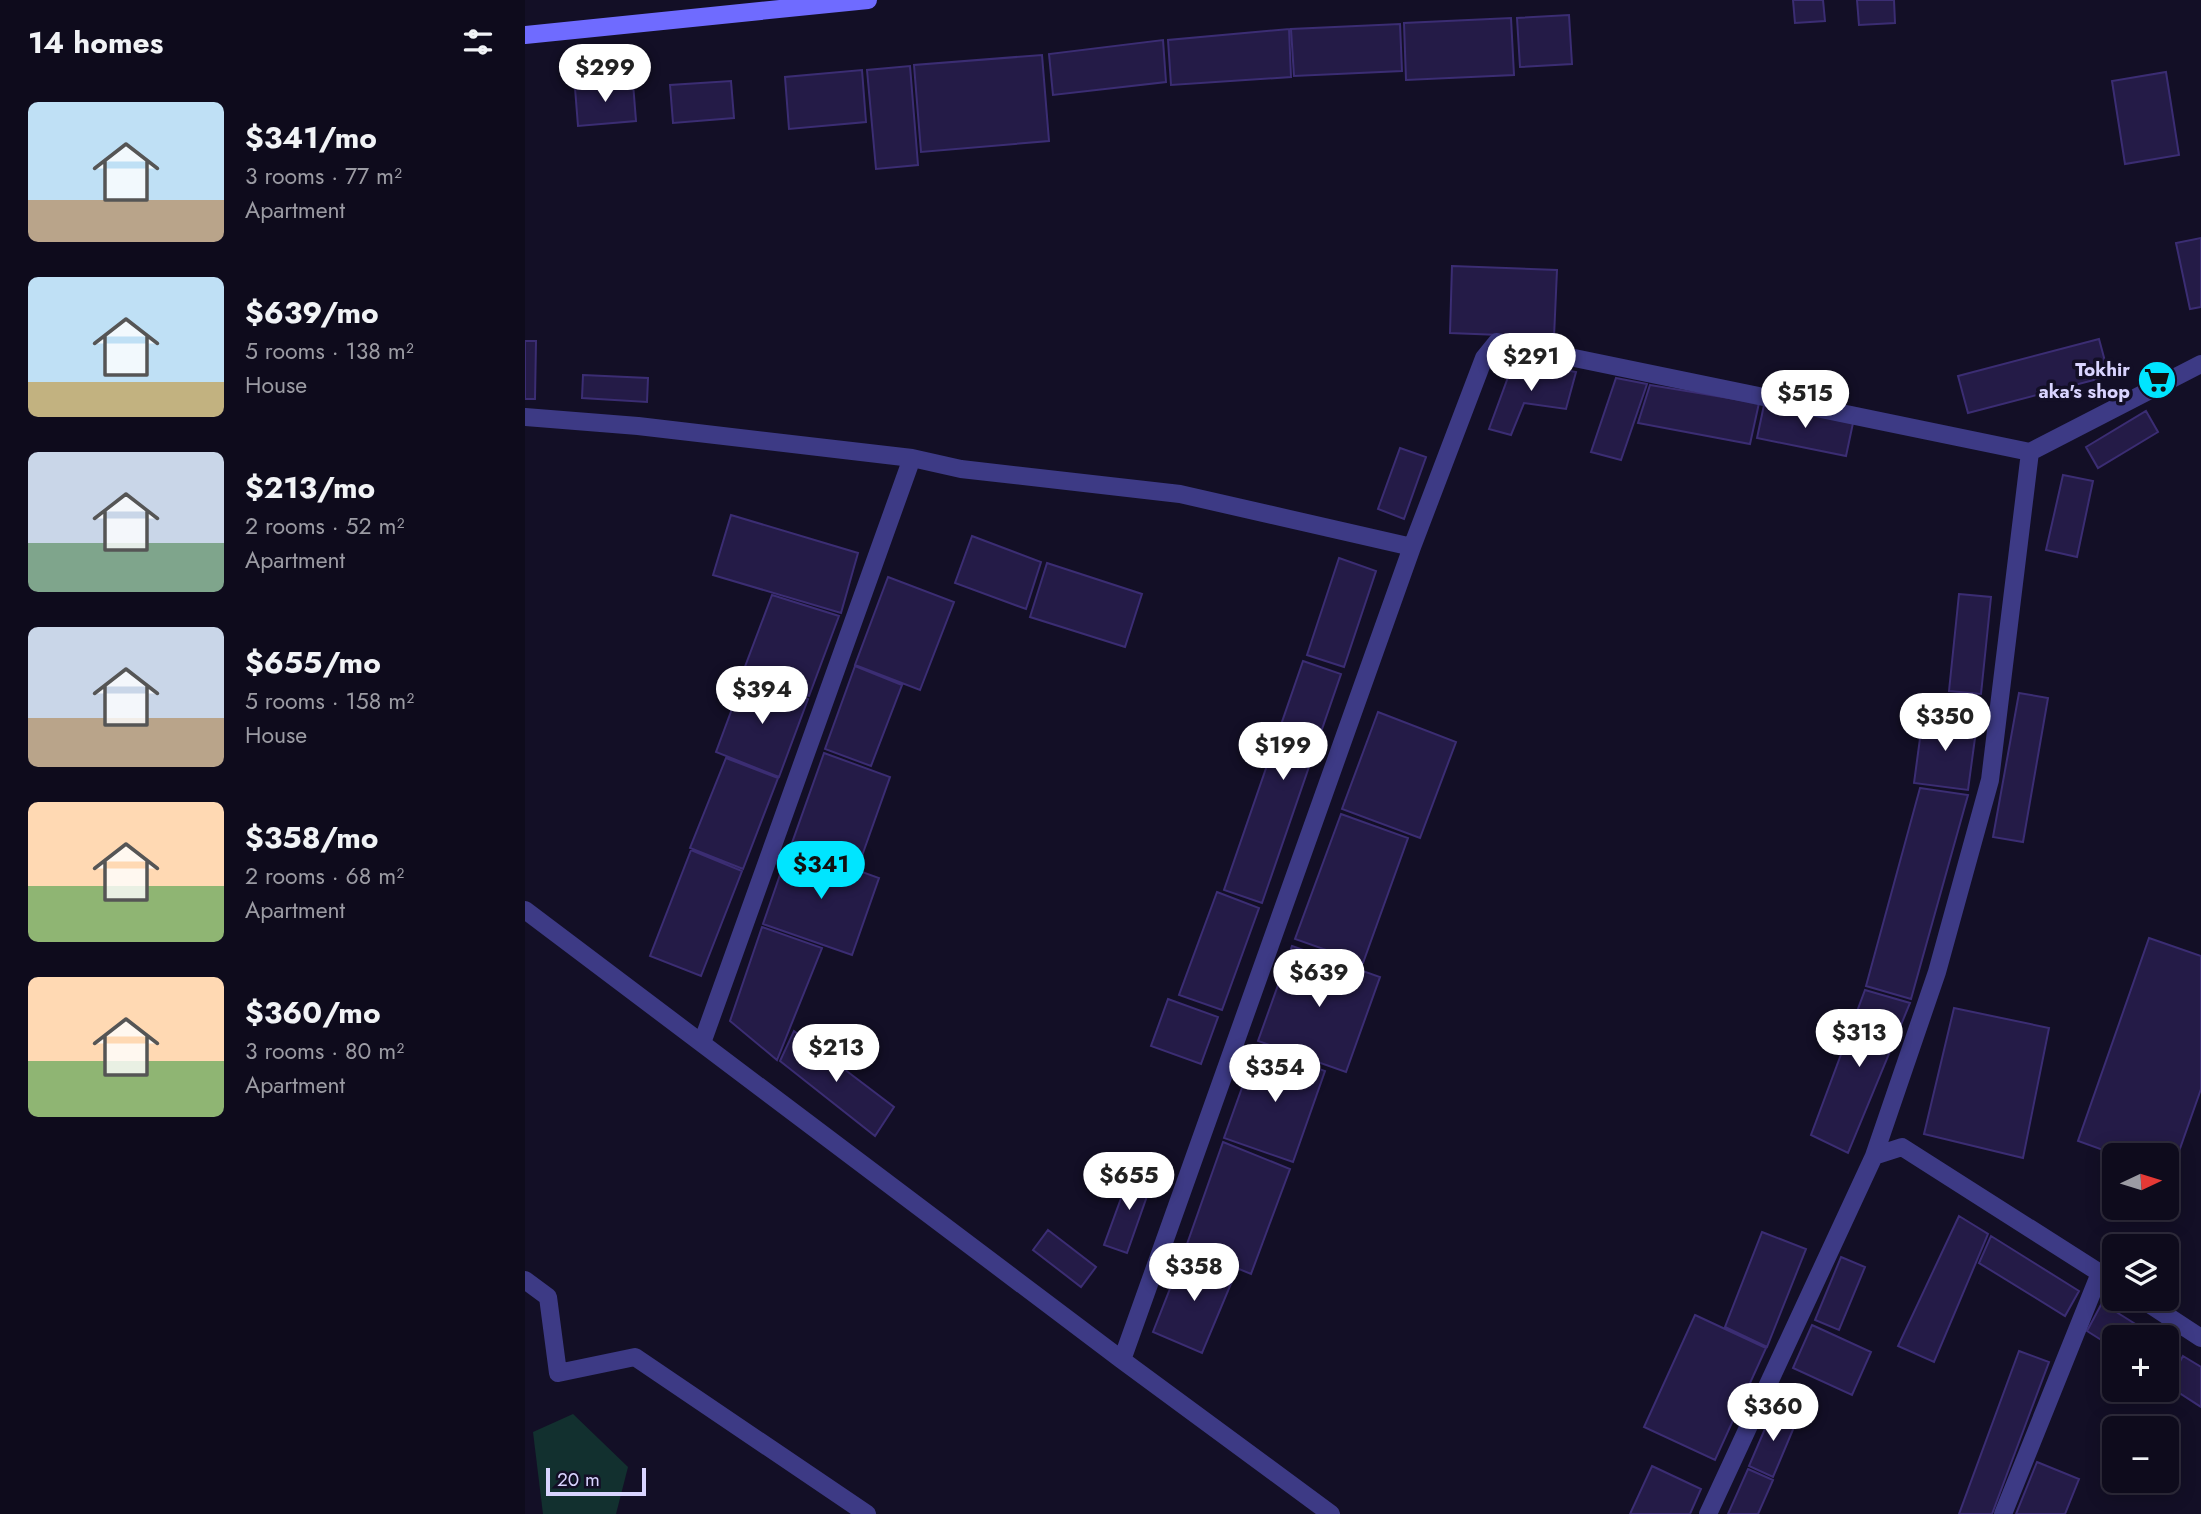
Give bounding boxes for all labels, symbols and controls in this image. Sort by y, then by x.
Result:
text: 14 homes [28,21,163,64]
icon: filters [459,23,497,61]
pin: $299 [564,44,646,104]
text: $299 [575,50,635,84]
text: $341/mo [245,116,377,159]
icon: home [84,130,168,214]
text: 3 rooms · 77 m² [245,159,402,193]
text: Apartment [245,193,345,227]
text: $639/mo [245,291,379,334]
icon: home [84,305,168,389]
text: 5 rooms · 138 m² [245,334,414,368]
pin: $291 [1490,334,1572,393]
text: $291 [1503,339,1559,373]
place label: Tokhir aka's shop [2038,356,2130,405]
supermarket icon: Tokhir aka's shop [2136,359,2178,401]
text: House [245,368,307,402]
pin: $515 [1764,370,1846,430]
text: $515 [1777,376,1833,410]
text: $213/mo [245,466,375,509]
icon: home [84,480,168,564]
text: 2 rooms · 52 m² [245,509,404,543]
text: Apartment [245,543,345,577]
text: $655/mo [245,641,381,684]
icon: home [84,655,168,739]
pin: $394 [721,666,803,726]
text: $394 [732,672,792,706]
text: 5 rooms · 158 m² [245,684,414,718]
pin: $350 [1904,694,1986,753]
text: $350 [1916,699,1974,733]
text: House [245,718,307,752]
pin: $199 [1242,722,1324,782]
text: $199 [1255,728,1311,762]
text: $358/mo [245,816,378,859]
icon: home [84,830,168,914]
pin: $341 [780,842,862,901]
text: $341 [793,847,849,881]
text: 2 rooms · 68 m² [245,859,404,893]
text: Apartment [245,893,345,927]
pin: $639 [1278,950,1360,1009]
text: $639 [1289,955,1349,989]
text: $360/mo [245,991,381,1034]
icon: home [84,1005,168,1089]
pin: $313 [1818,1010,1900,1069]
text: $313 [1832,1015,1886,1049]
pin: $213 [795,1024,877,1084]
text: $213 [808,1030,864,1064]
text: 3 rooms · 80 m² [245,1034,404,1068]
pin: $354 [1234,1044,1316,1104]
text: $354 [1245,1050,1305,1084]
text: Apartment [245,1068,345,1102]
north arrow [2102,1143,2179,1220]
map controls [2102,1143,2179,1493]
pin: $655 [1088,1152,1170,1212]
text: $655 [1099,1158,1159,1192]
button: layers [2102,1234,2179,1311]
pin: $358 [1153,1244,1235,1303]
text: $358 [1165,1249,1223,1283]
button: + [2102,1325,2179,1402]
pin: $360 [1732,1384,1814,1443]
text: $360 [1743,1389,1803,1423]
button: − [2102,1416,2179,1493]
scale bar [546,1465,646,1497]
text: 20 m [557,1466,600,1493]

